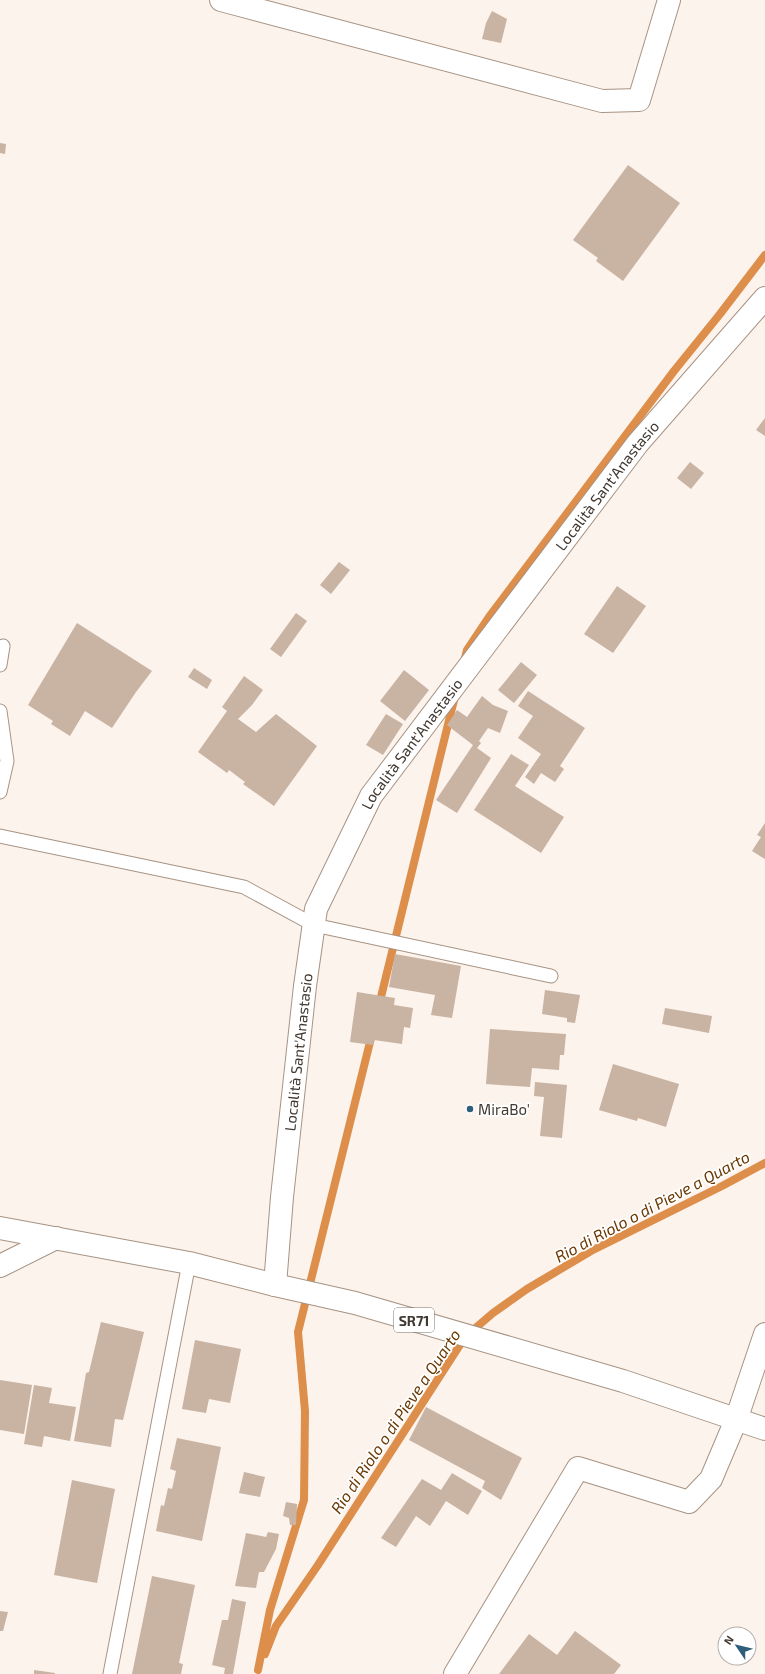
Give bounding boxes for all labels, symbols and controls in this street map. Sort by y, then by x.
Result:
street label: Località Sant'Anastasio [551,417,662,554]
street label: Località Sant'Anastasio [357,675,466,812]
street label: Località Sant'Anastasio [280,972,316,1132]
place label: MiraBo' [478,1100,530,1118]
marker: MiraBo' [465,1104,475,1114]
water label: Rio di Riolo o di Pieve a Quarto [551,1146,753,1266]
road number: SR71 [394,1308,434,1332]
water label: Rio di Riolo o di Pieve a Quarto [326,1325,465,1517]
north arrow [717,1626,757,1666]
text: N [721,1633,736,1647]

